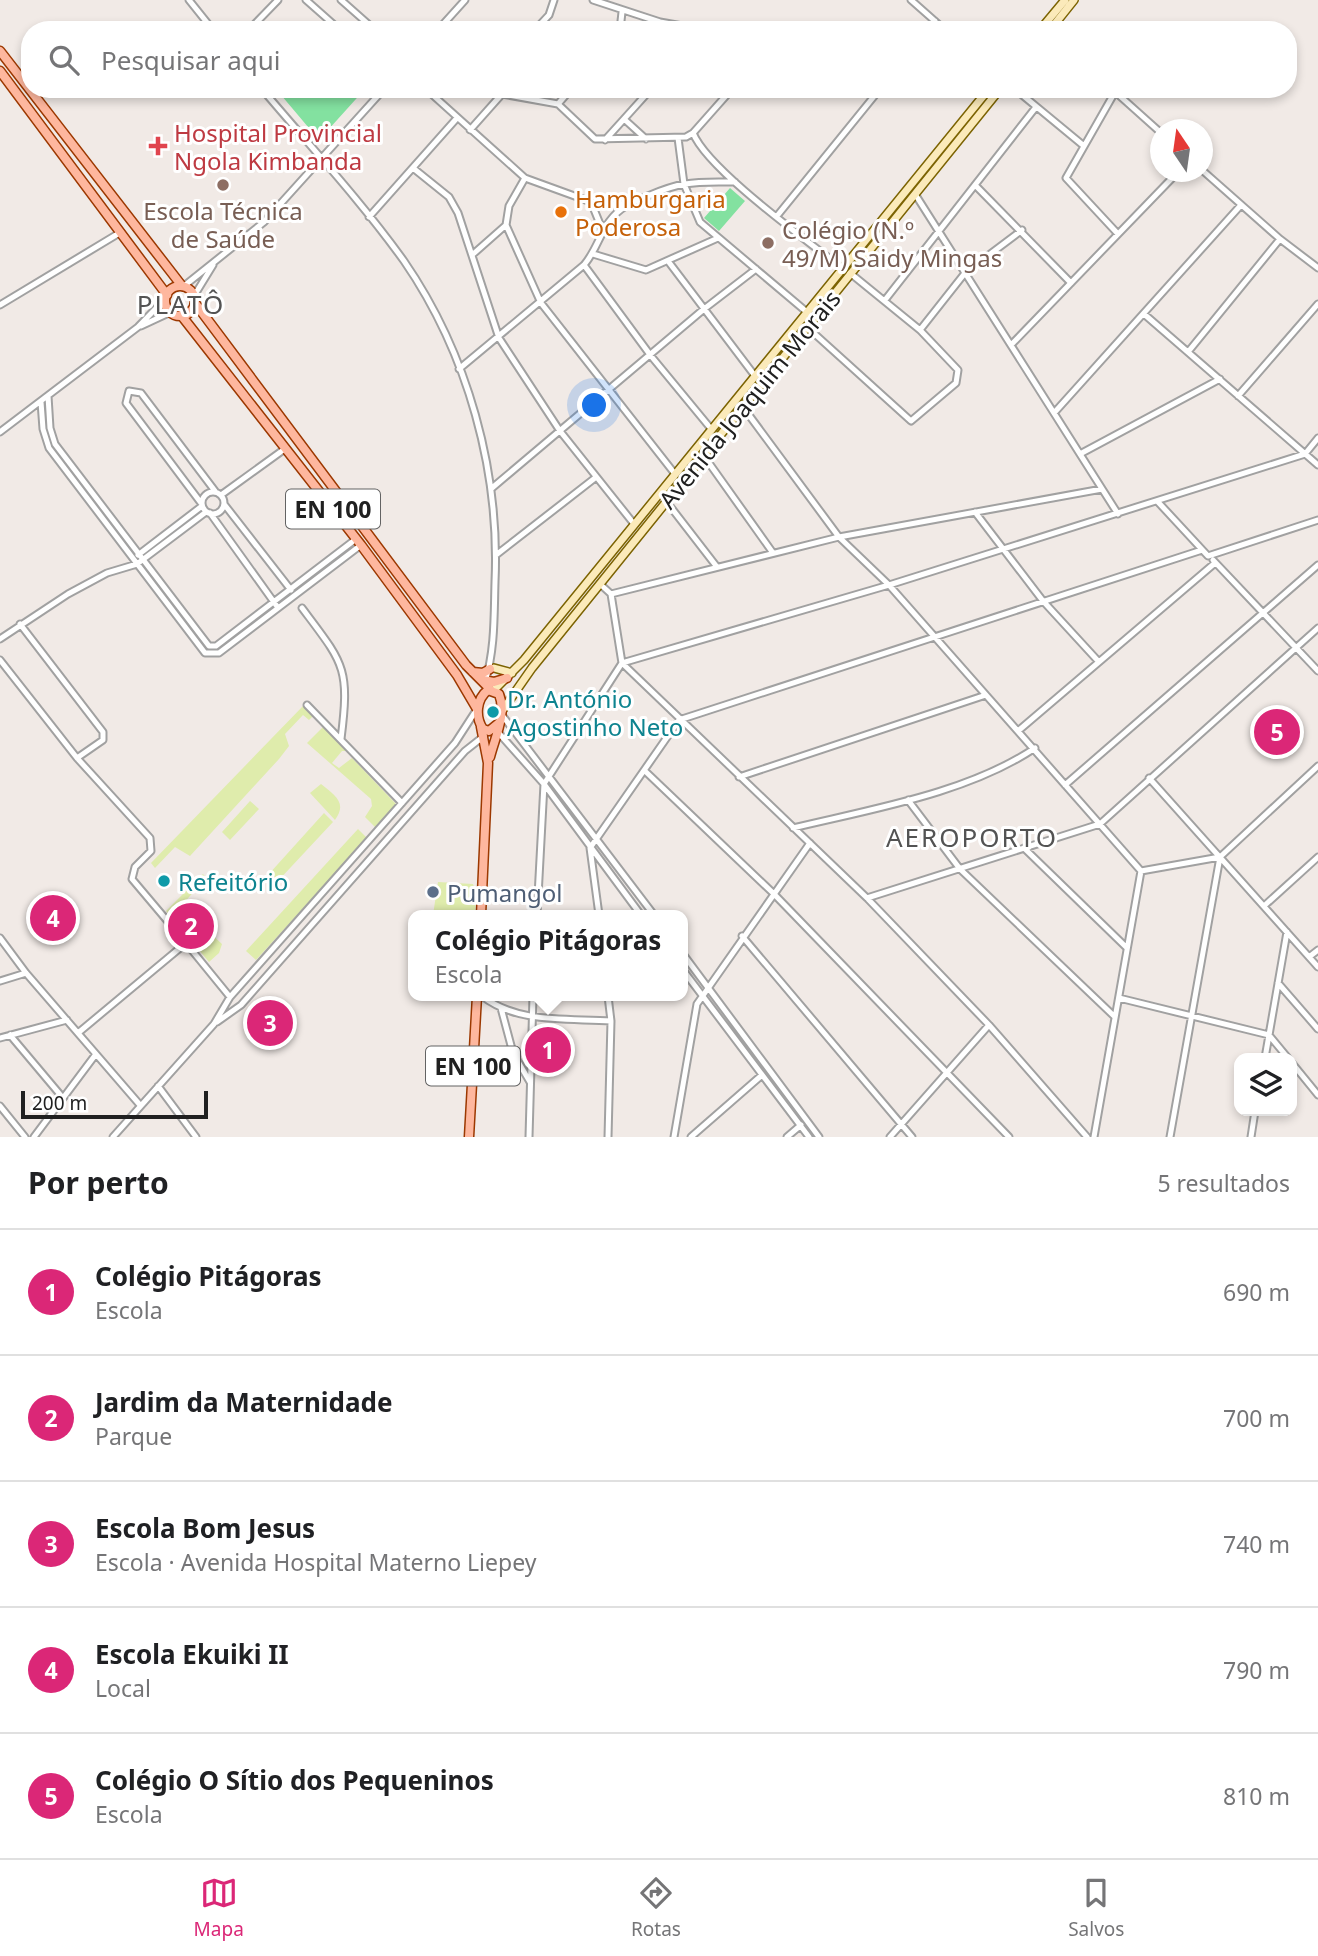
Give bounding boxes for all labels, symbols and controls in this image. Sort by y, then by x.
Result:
search box [21,21,1297,98]
icon: search [45,41,83,79]
text: Pesquisar aqui [101,42,281,78]
place label: Hospital Provincial Ngola Kimbanda [174,116,382,177]
north arrow [1150,119,1213,182]
marker: Hospital Provincial Ngola Kimbanda [148,136,168,156]
marker: Escola Técnica de Saúde [215,177,231,193]
place label: Hamburgaria Poderosa [575,182,726,243]
place label: Escola Técnica de Saúde [143,194,303,255]
marker: Hamburgaria Poderosa [553,204,569,220]
place label: Colégio (N.º 49/M) Saidy Mingas [782,213,1002,274]
marker: Colégio (N.º 49/M) Saidy Mingas [760,235,776,251]
street label: Avenida Joaquim Morais [650,283,848,515]
district label: PLATÔ [137,286,225,322]
your location [577,388,611,422]
road number: EN 100 [286,489,380,528]
place label: Dr. António Agostinho Neto [507,682,683,743]
marker: Dr. António Agostinho Neto [485,704,501,720]
pin: 5 [1254,706,1300,758]
district label: AEROPORTO [886,819,1058,855]
place label: Refeitório [178,865,288,898]
marker: Refeitório [156,873,172,889]
place label: Pumangol [447,876,563,909]
marker: Pumangol [425,884,441,900]
pin: 4 [30,892,76,944]
pin: 2 [168,900,214,952]
popup [408,910,688,1001]
text: Colégio Pitágoras [435,922,661,958]
text: Escola [435,958,502,990]
pin: 3 [247,997,293,1049]
pin: 1 [525,1024,571,1076]
road number: EN 100 [426,1046,520,1086]
map controls [1234,1053,1297,1116]
button: layers [1234,1053,1297,1116]
scale bar [21,1088,208,1120]
text: 200 m [32,1090,87,1116]
text: Por perto [28,1162,169,1203]
text: 5 resultados [1157,1167,1290,1199]
text: Colégio Pitágoras [95,1258,322,1294]
text: 1 [44,1276,58,1308]
text: 690 m [1223,1276,1290,1308]
text: Escola [95,1294,163,1326]
text: Jardim da Maternidade [95,1384,393,1420]
text: 2 [44,1402,58,1434]
text: 700 m [1223,1402,1290,1434]
text: Parque [95,1420,172,1452]
text: Escola Bom Jesus [95,1510,315,1546]
text: 3 [44,1528,58,1560]
text: 740 m [1223,1528,1290,1560]
text: Escola · Avenida Hospital Materno Liepey [95,1546,536,1578]
text: Escola Ekuiki II [95,1636,289,1672]
text: 4 [44,1654,58,1686]
text: 790 m [1223,1654,1290,1686]
text: Local [95,1672,151,1704]
text: Colégio O Sítio dos Pequeninos [95,1762,494,1798]
text: 5 [44,1780,58,1812]
text: 810 m [1223,1780,1290,1812]
text: Escola [95,1798,163,1830]
tab: Mapa [194,1874,244,1942]
tab: Rotas [631,1874,681,1942]
tab: Salvos [1068,1874,1124,1942]

